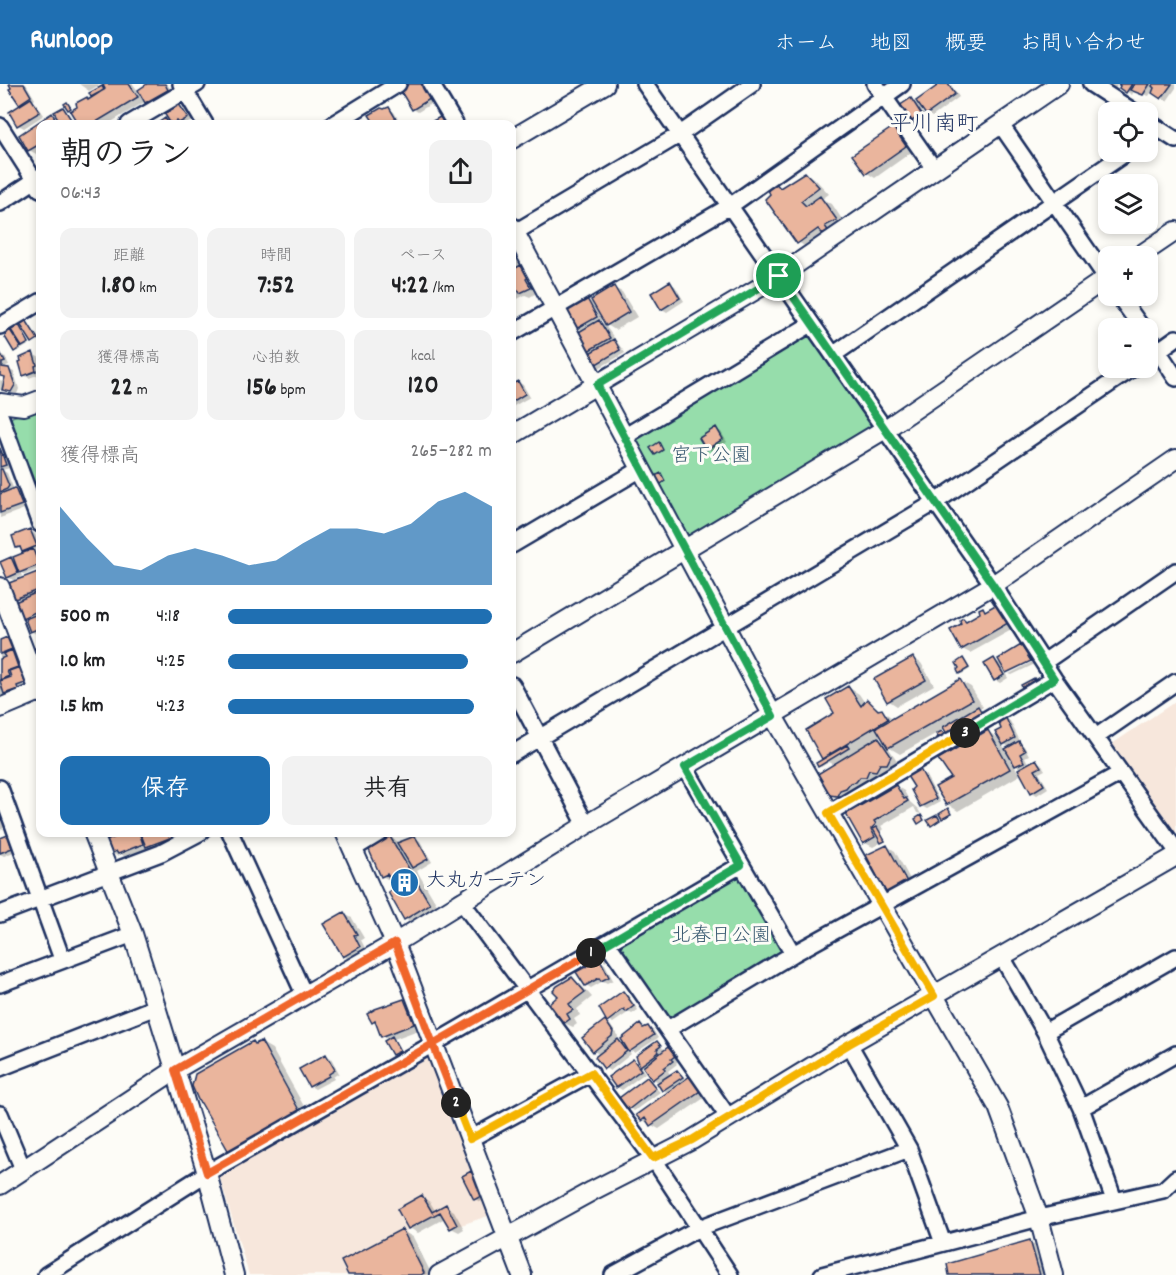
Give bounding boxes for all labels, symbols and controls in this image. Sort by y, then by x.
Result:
text: Runloop [30,22,113,62]
text: ホーム [775,30,837,60]
text: 地図 [870,30,912,60]
text: 概要 [945,30,987,60]
text: お問い合わせ [1020,30,1146,60]
map controls [1098,102,1158,378]
button: locate [1098,102,1158,162]
district label: 平川南町 [890,110,978,141]
text: 朝のラン [60,134,192,181]
button: share [429,140,492,203]
button: layers [1098,174,1158,234]
text: 06:43 [60,180,101,208]
text: 距離 [113,245,145,268]
text: 時間 [260,245,292,268]
text: ペース [399,245,447,268]
button: + [1098,246,1158,306]
pin [753,250,804,301]
icon: arrive [762,259,795,292]
text: 1.80 [101,268,136,305]
text: 7:52 [257,268,295,305]
text: 4:22 [391,268,429,305]
text: km [136,277,157,300]
text: /km [429,277,455,300]
button: − [1098,318,1158,378]
text: kcal [411,345,435,368]
text: 獲得標高 [97,347,161,370]
text: 心拍数 [252,347,300,370]
text: 120 [407,368,439,405]
text: 22 [110,370,133,407]
text: 156 [246,370,277,407]
text: m [133,379,148,402]
text: bpm [277,379,306,402]
text: 265–282 m [410,438,492,466]
text: 獲得標高 [60,443,140,471]
park label: 宮下公園 [671,443,751,471]
text: 500 m [60,603,109,631]
text: 4:18 [156,603,180,631]
text: 1.0 km [60,648,105,676]
text: 4:25 [156,648,186,676]
text: 1.5 km [60,693,103,721]
text: 4:23 [156,693,185,721]
pin: 3 [950,718,980,748]
text: 3 [961,721,969,744]
button: 保存 [60,756,270,825]
button: 共有 [282,756,492,825]
building icon: 大丸カーテン [389,866,421,898]
place label: 大丸カーテン [426,868,546,896]
park label: 北春日公園 [671,923,771,951]
pin: 1 [576,938,606,968]
text: 1 [589,941,593,964]
pin: 2 [441,1088,471,1118]
text: 2 [453,1091,460,1114]

